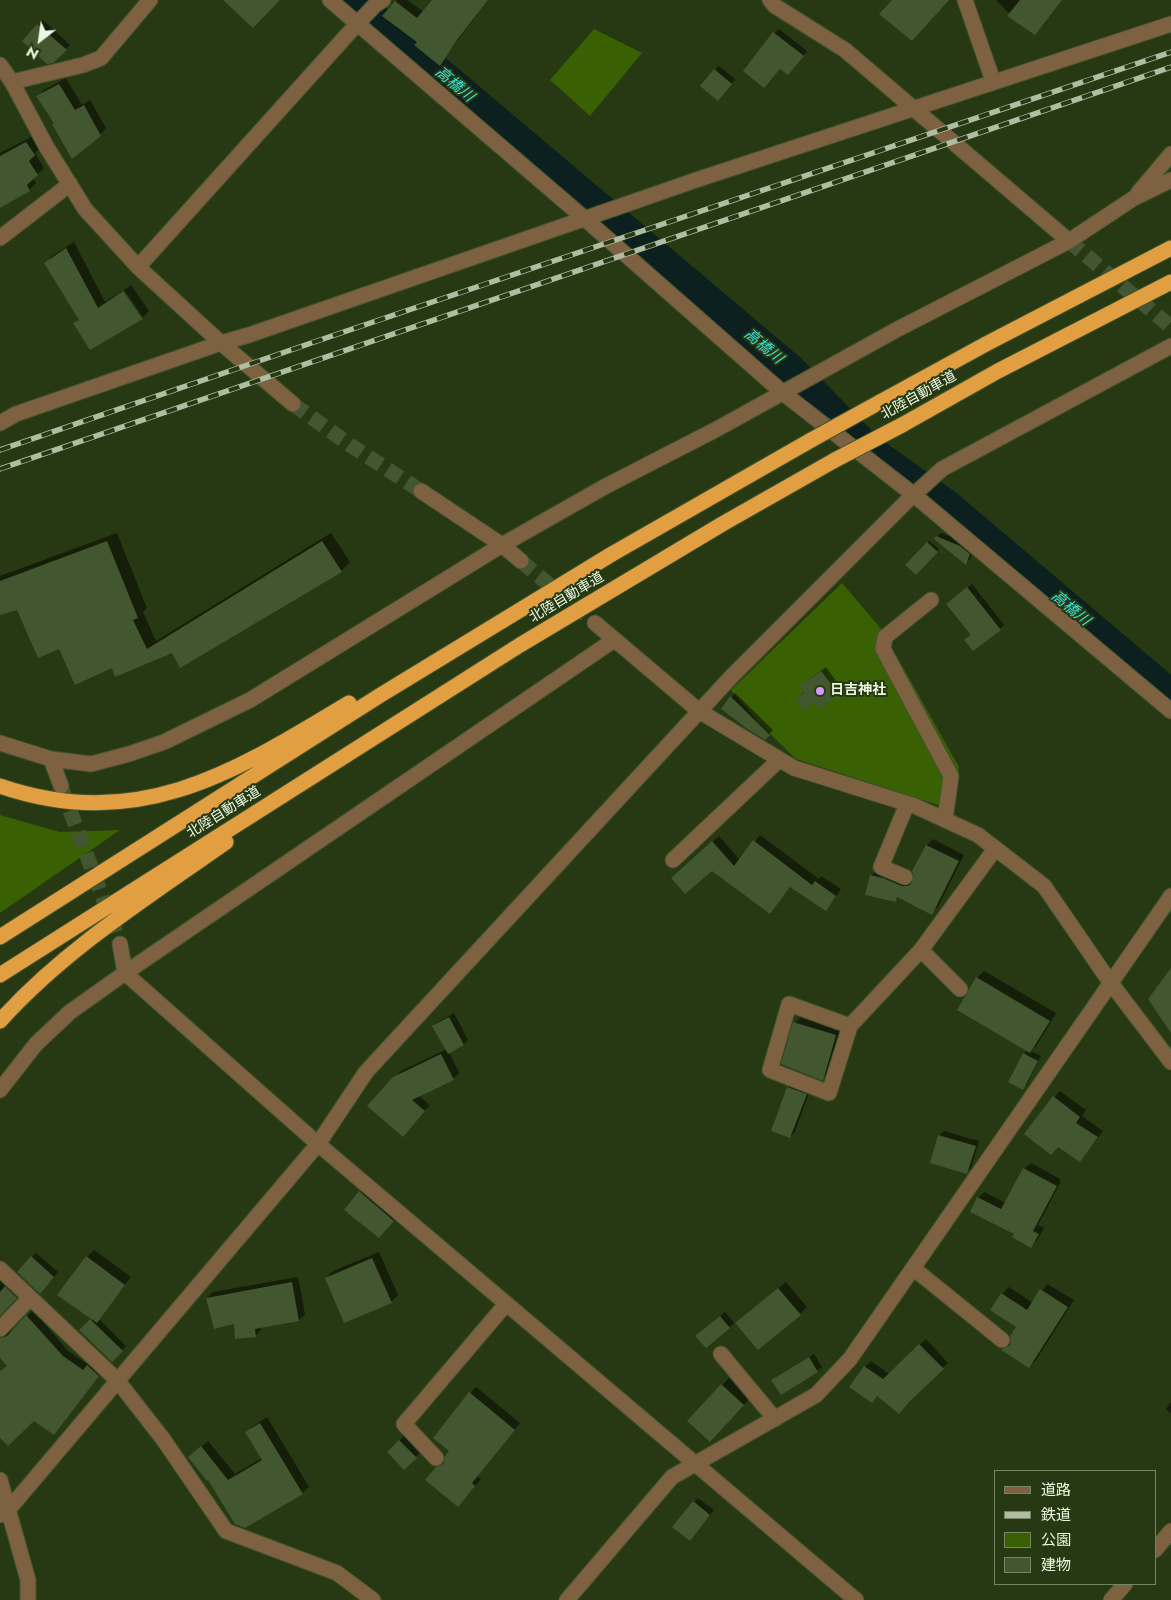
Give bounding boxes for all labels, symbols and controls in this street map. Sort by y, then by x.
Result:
north arrow [15,15,65,65]
text: N [23,42,42,64]
water label: 高橋川 [431,64,477,106]
water label: 高橋川 [740,326,786,368]
street label: 北陸自動車道 [878,368,960,424]
street label: 北陸自動車道 [527,569,607,627]
water label: 高橋川 [1047,588,1093,630]
place label: 日吉神社 [830,683,886,699]
marker: 日吉神社 [814,685,826,697]
street label: 北陸自動車道 [184,784,264,842]
legend [994,1470,1156,1585]
text: 道路 [1041,1479,1071,1501]
text: 鉄道 [1041,1504,1071,1526]
text: 公園 [1041,1529,1071,1551]
text: 建物 [1041,1554,1071,1576]

